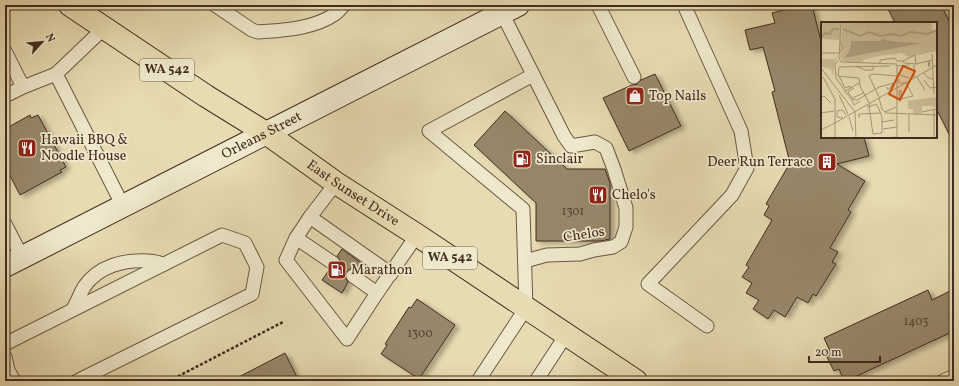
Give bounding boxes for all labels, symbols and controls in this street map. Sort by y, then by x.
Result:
north arrow [22,22,62,62]
inset map [821,22,937,138]
text: N [41,31,58,45]
road number: WA 542 [140,59,194,81]
shop icon: Top Nails [624,85,646,107]
place label: Top Nails [649,87,706,106]
street label: Orleans Street [218,107,305,164]
place label: Hawaii BBQ & Noodle House [41,131,128,166]
restaurant icon: Hawaii BBQ & Noodle House [16,137,38,159]
fuel station icon: Sinclair [511,148,533,170]
place label: Sinclair [536,150,584,169]
building icon: Deer Run Terrace [816,151,838,173]
place label: Deer Run Terrace [707,153,813,172]
street label: East Sunset Drive [303,155,403,231]
restaurant icon: Chelo's [587,184,609,206]
place label: Chelo's [612,186,656,205]
house number: 1301 [562,204,584,220]
street label: Chelos [562,222,606,248]
road number: WA 542 [423,247,477,269]
fuel station icon: Marathon [326,259,348,281]
place label: Marathon [351,261,413,280]
house number: 1403 [904,314,928,330]
house number: 1300 [407,326,433,342]
scale bar [809,338,880,364]
text: 20 m [815,345,842,361]

